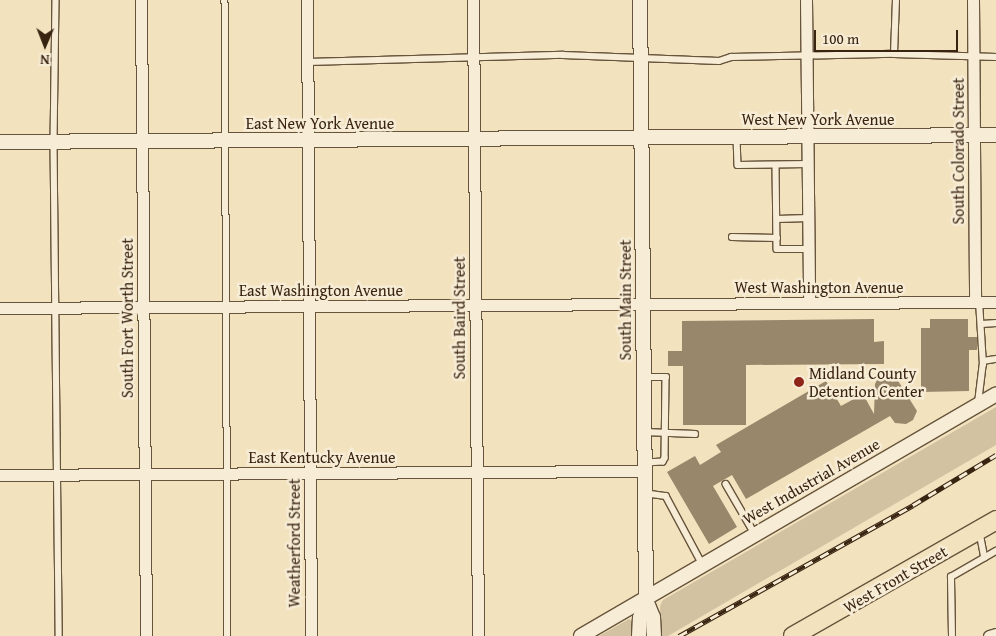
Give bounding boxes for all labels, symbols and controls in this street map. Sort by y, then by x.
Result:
north arrow [20,20,70,70]
scale bar [816,20,960,52]
text: 100 m [822,28,859,49]
text: N [40,50,50,70]
street label: South Colorado Street [948,77,968,225]
street label: West New York Avenue [741,109,895,129]
street label: East New York Avenue [246,113,394,133]
street label: South Fort Worth Street [117,238,137,398]
street label: South Main Street [615,240,635,360]
street label: South Baird Street [449,257,469,379]
street label: West Washington Avenue [735,277,903,297]
street label: East Washington Avenue [239,280,403,300]
place label: Midland County Detention Center [809,363,924,401]
marker: Midland County Detention Center [793,376,805,388]
street label: West Industrial Avenue [739,434,883,528]
street label: East Kentucky Avenue [248,447,396,467]
street label: Weatherford Street [284,478,304,608]
street label: West Front Street [840,541,950,617]

